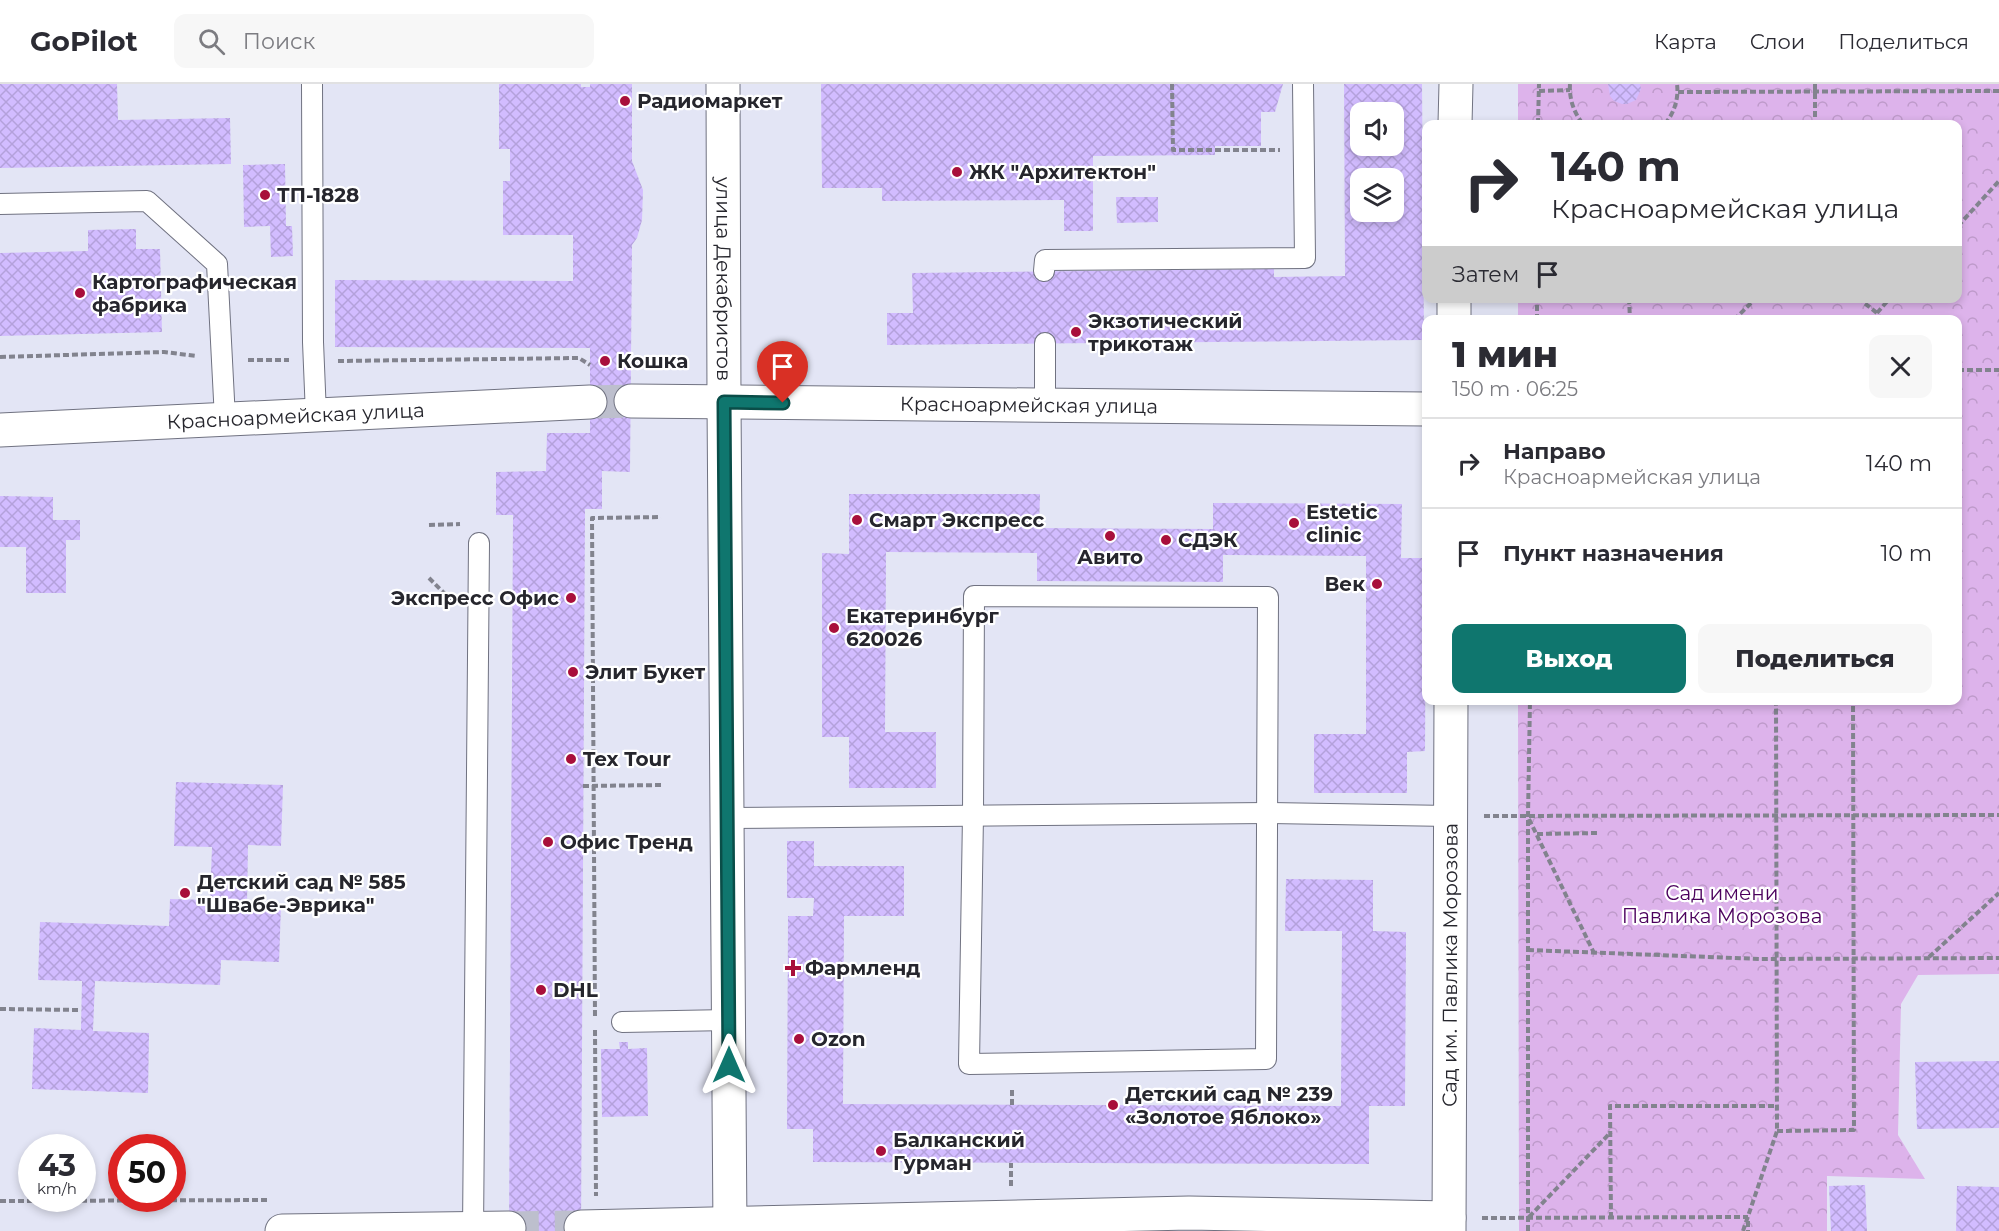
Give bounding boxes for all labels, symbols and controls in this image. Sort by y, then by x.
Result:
search box [174,14,594,68]
text: GoPilot [30,24,138,58]
icon: search [195,25,228,58]
text: Поиск [243,28,315,55]
text: Карта [1654,29,1717,54]
text: Слои [1750,29,1805,54]
text: Поделиться [1838,29,1969,54]
place label: Радиомаркет [637,89,783,113]
marker: Радиомаркет [618,94,632,108]
map controls [1350,102,1404,222]
button: sound [1350,102,1404,156]
text: 140 m [1551,140,1681,192]
icon: right [1452,144,1530,222]
place label: ЖК "Архитектон" [969,160,1156,184]
marker: ЖК "Архитектон" [950,165,964,179]
button: layers [1350,168,1404,222]
street label: улица Декабристов [711,176,736,381]
place label: ТП-1828 [277,183,359,207]
marker: ТП-1828 [258,188,272,202]
text: Красноармейская улица [1551,192,1899,225]
icon: arrive [1531,258,1564,291]
text: Затем [1452,261,1519,288]
place label: Картографическая фабрика [92,270,297,317]
marker: Картографическая фабрика [73,286,87,300]
place label: Экзотический трикотаж [1088,309,1243,356]
marker: Экзотический трикотаж [1069,325,1083,339]
text: 1 мин [1452,332,1558,376]
button: close [1869,335,1932,398]
pin [757,341,808,403]
place label: Кошка [617,349,688,373]
icon: arrive [766,350,799,383]
marker: Кошка [598,354,612,368]
text: 150 m · 06:25 [1452,377,1578,401]
street label: Красноармейская улица [900,392,1158,418]
street label: Красноармейская улица [166,398,425,434]
text: Направо [1503,438,1606,465]
icon: right [1452,447,1485,480]
text: 140 m [1866,450,1932,477]
text: Красноармейская улица [1503,465,1761,489]
place label: Estetic clinic [1306,500,1378,547]
place label: Смарт Экспресс [869,508,1045,532]
marker: Смарт Экспресс [850,513,864,527]
marker: Estetic clinic [1287,516,1301,530]
place label: СДЭК [1178,528,1238,552]
marker: Авито [1103,529,1117,543]
marker: СДЭК [1159,533,1173,547]
icon: arrive [1452,537,1485,570]
text: Пункт назначения [1503,540,1724,567]
text: 10 m [1880,540,1932,567]
place label: Авито [1077,545,1143,569]
place label: Век [1324,572,1365,596]
marker: Век [1370,577,1384,591]
place label: Экспресс Офис [391,586,559,610]
marker: Экспресс Офис [564,591,578,605]
place label: Екатеринбург 620026 [846,604,1000,651]
marker: Екатеринбург 620026 [827,621,841,635]
button: Выход [1452,624,1686,693]
button: Поделиться [1698,624,1932,693]
place label: Элит Букет [585,660,706,684]
marker: Элит Букет [566,665,580,679]
place label: Tex Tour [583,747,671,771]
marker: Tex Tour [564,752,578,766]
street label: Сад им. Павлика Морозова [1437,823,1463,1107]
place label: Офис Тренд [560,830,693,854]
marker: Офис Тренд [541,835,555,849]
place label: Детский сад № 585 "Швабе-Эврика" [197,870,406,917]
park label: Сад имени Павлика Морозова [1622,881,1822,928]
marker: Детский сад № 585 "Швабе-Эврика" [178,886,192,900]
place label: Фармленд [805,956,920,980]
marker: Фармленд [786,961,800,975]
place label: DHL [553,978,598,1002]
marker: DHL [534,983,548,997]
place label: Ozon [811,1027,866,1051]
marker: Ozon [792,1032,806,1046]
position arrow [697,1033,761,1097]
place label: Детский сад № 239 «Золотое Яблоко» [1125,1082,1333,1129]
marker: Детский сад № 239 «Золотое Яблоко» [1106,1098,1120,1112]
place label: Балканский Гурман [893,1128,1025,1175]
speed limit sign: 50 [108,1134,186,1212]
marker: Балканский Гурман [874,1144,888,1158]
text: 43 [38,1147,76,1184]
text: km/h [37,1179,77,1198]

